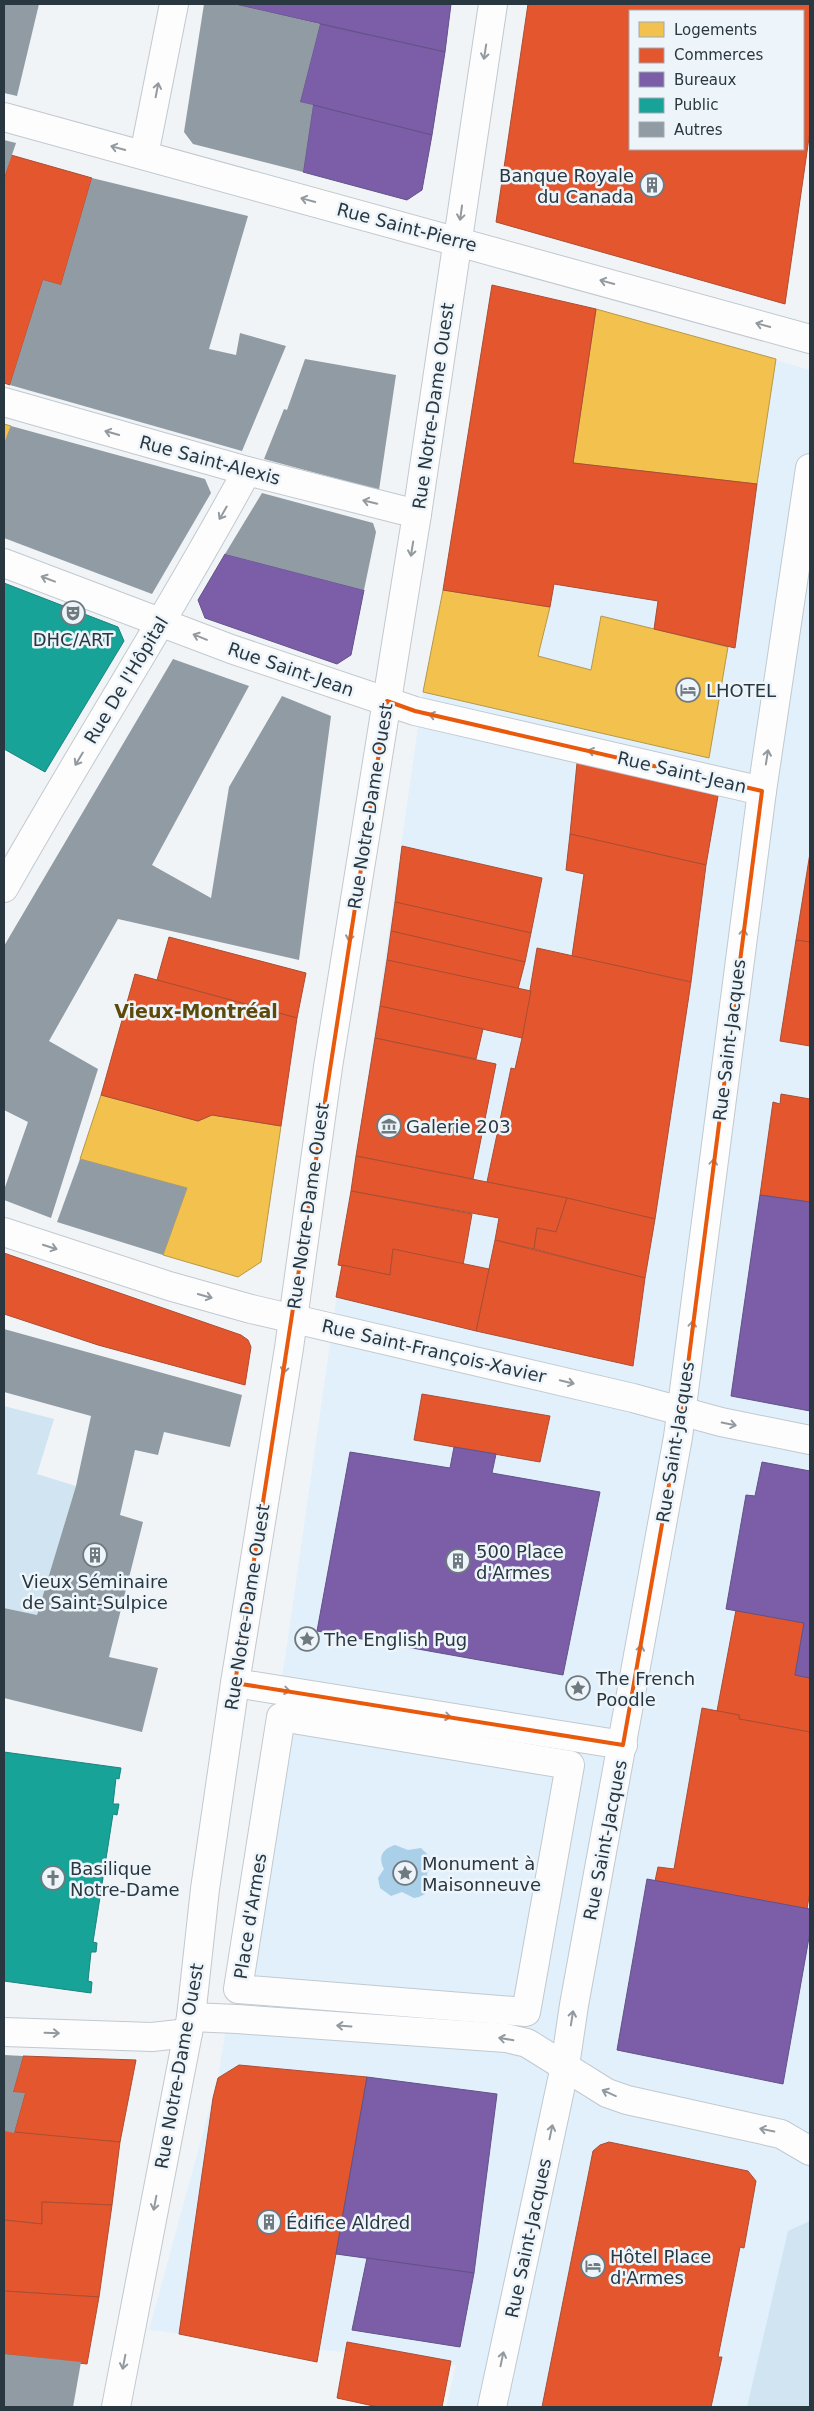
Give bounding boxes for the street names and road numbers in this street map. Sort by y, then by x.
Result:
street label: Rue Saint-Pierre [335,198,479,256]
street label: Rue Notre-Dame Ouest [408,301,458,511]
street label: Rue Saint-Alexis [137,431,283,489]
street label: Rue De l'Hôpital [80,613,172,747]
street label: Rue Saint-Jean [225,638,357,700]
street label: Rue Notre-Dame Ouest [343,701,397,911]
street label: Rue Saint-Jean [615,747,749,797]
street label: Rue Saint-Jacques [709,958,749,1122]
street label: Rue Notre-Dame Ouest [283,1101,333,1311]
street label: Rue Saint-François-Xavier [320,1315,549,1387]
street label: Rue Saint-Jacques [652,1360,698,1524]
street label: Rue Notre-Dame Ouest [220,1502,274,1712]
street label: Rue Saint-Jacques [579,1758,631,1922]
street label: Place d'Armes [230,1851,270,1981]
street label: Rue Notre-Dame Ouest [151,1962,207,2170]
street label: Rue Saint-Jacques [501,2156,555,2320]

